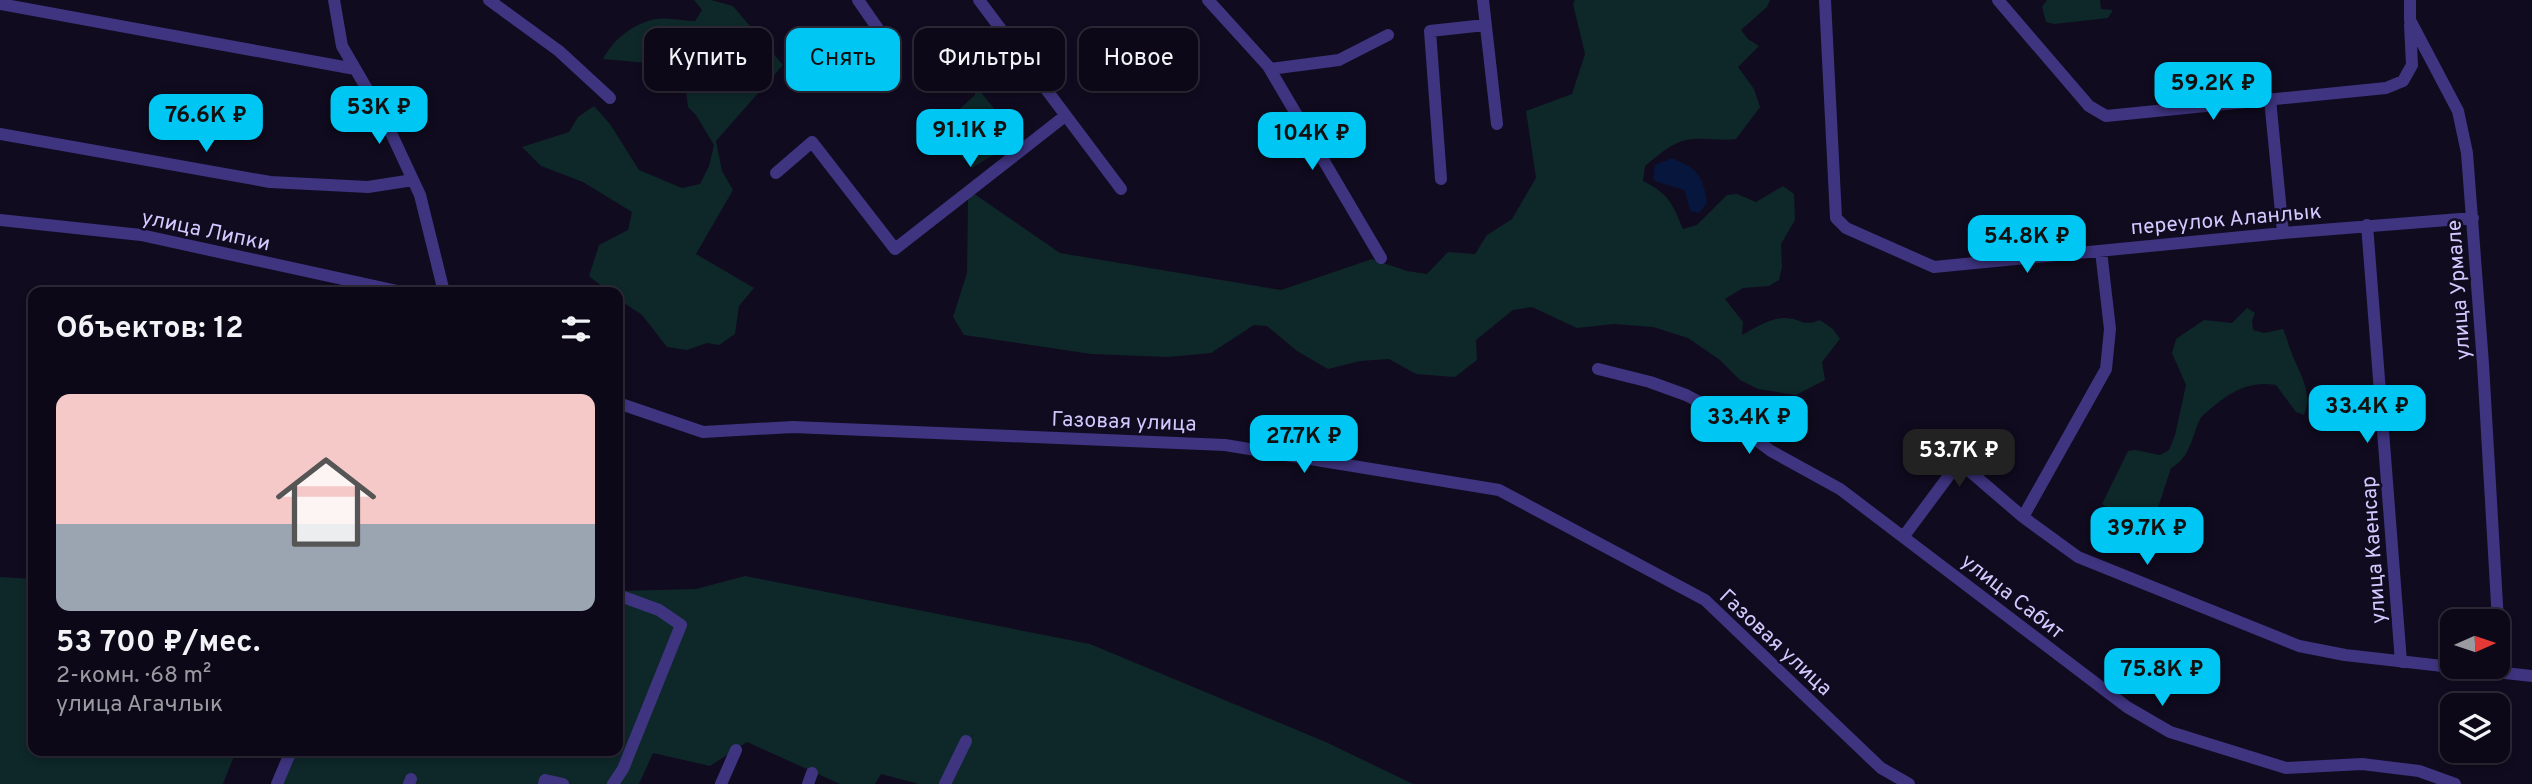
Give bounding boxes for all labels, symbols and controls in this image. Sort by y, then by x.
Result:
chip: Купить [644,28,772,91]
chip: Снять [786,28,900,91]
chip: Фильтры [914,28,1065,91]
chip: Новое [1079,28,1198,91]
pin: 59.2K ₽ [2148,62,2278,122]
text: 59.2K ₽ [2171,70,2256,99]
pin: 53K ₽ [330,86,428,146]
pin: 76.6K ₽ [141,94,271,154]
text: 53K ₽ [347,94,411,123]
text: 76.6K ₽ [165,102,247,131]
pin: 91.1K ₽ [905,110,1035,169]
pin: 104K ₽ [1255,113,1369,172]
text: 91.1K ₽ [932,117,1008,146]
text: 104K ₽ [1274,120,1350,149]
street label: переулок Аланлык [2130,199,2323,242]
street label: улица Липки [139,205,273,258]
pin: 54.8K ₽ [1962,216,2092,275]
street label: улица Урмале [2441,219,2478,361]
text: 54.8K ₽ [1984,223,2070,252]
icon: filters [557,310,595,348]
text: Объектов: 12 [56,311,243,348]
pin: 33.4K ₽ [2302,386,2432,445]
text: 33.4K ₽ [2325,393,2409,422]
pin: 33.4K ₽ [1684,396,1814,456]
text: 33.4K ₽ [1707,404,1791,433]
street label: Газовая улица [1051,406,1197,439]
pin: 27.7K ₽ [1239,416,1369,475]
text: 27.7K ₽ [1266,423,1342,452]
pin: 53.7K ₽ [1894,430,2024,489]
text: 53.7K ₽ [1919,437,1999,466]
icon: home [263,439,389,565]
street label: улица Каенсар [2356,475,2393,625]
pin: 39.7K ₽ [2082,508,2212,567]
text: 39.7K ₽ [2107,515,2187,544]
street label: улица Сабит [1955,548,2069,646]
street label: Газовая улица [1713,584,1837,702]
north arrow [2440,609,2510,679]
map controls [2440,609,2510,763]
text: 53 700 ₽/мес. [56,625,260,662]
pin: 75.8K ₽ [2097,648,2227,708]
text: 75.8K ₽ [2120,656,2204,685]
text: 2-комн. · 68 m² [56,662,211,691]
text: улица Агачлык [56,691,223,720]
button: layers [2440,693,2510,763]

